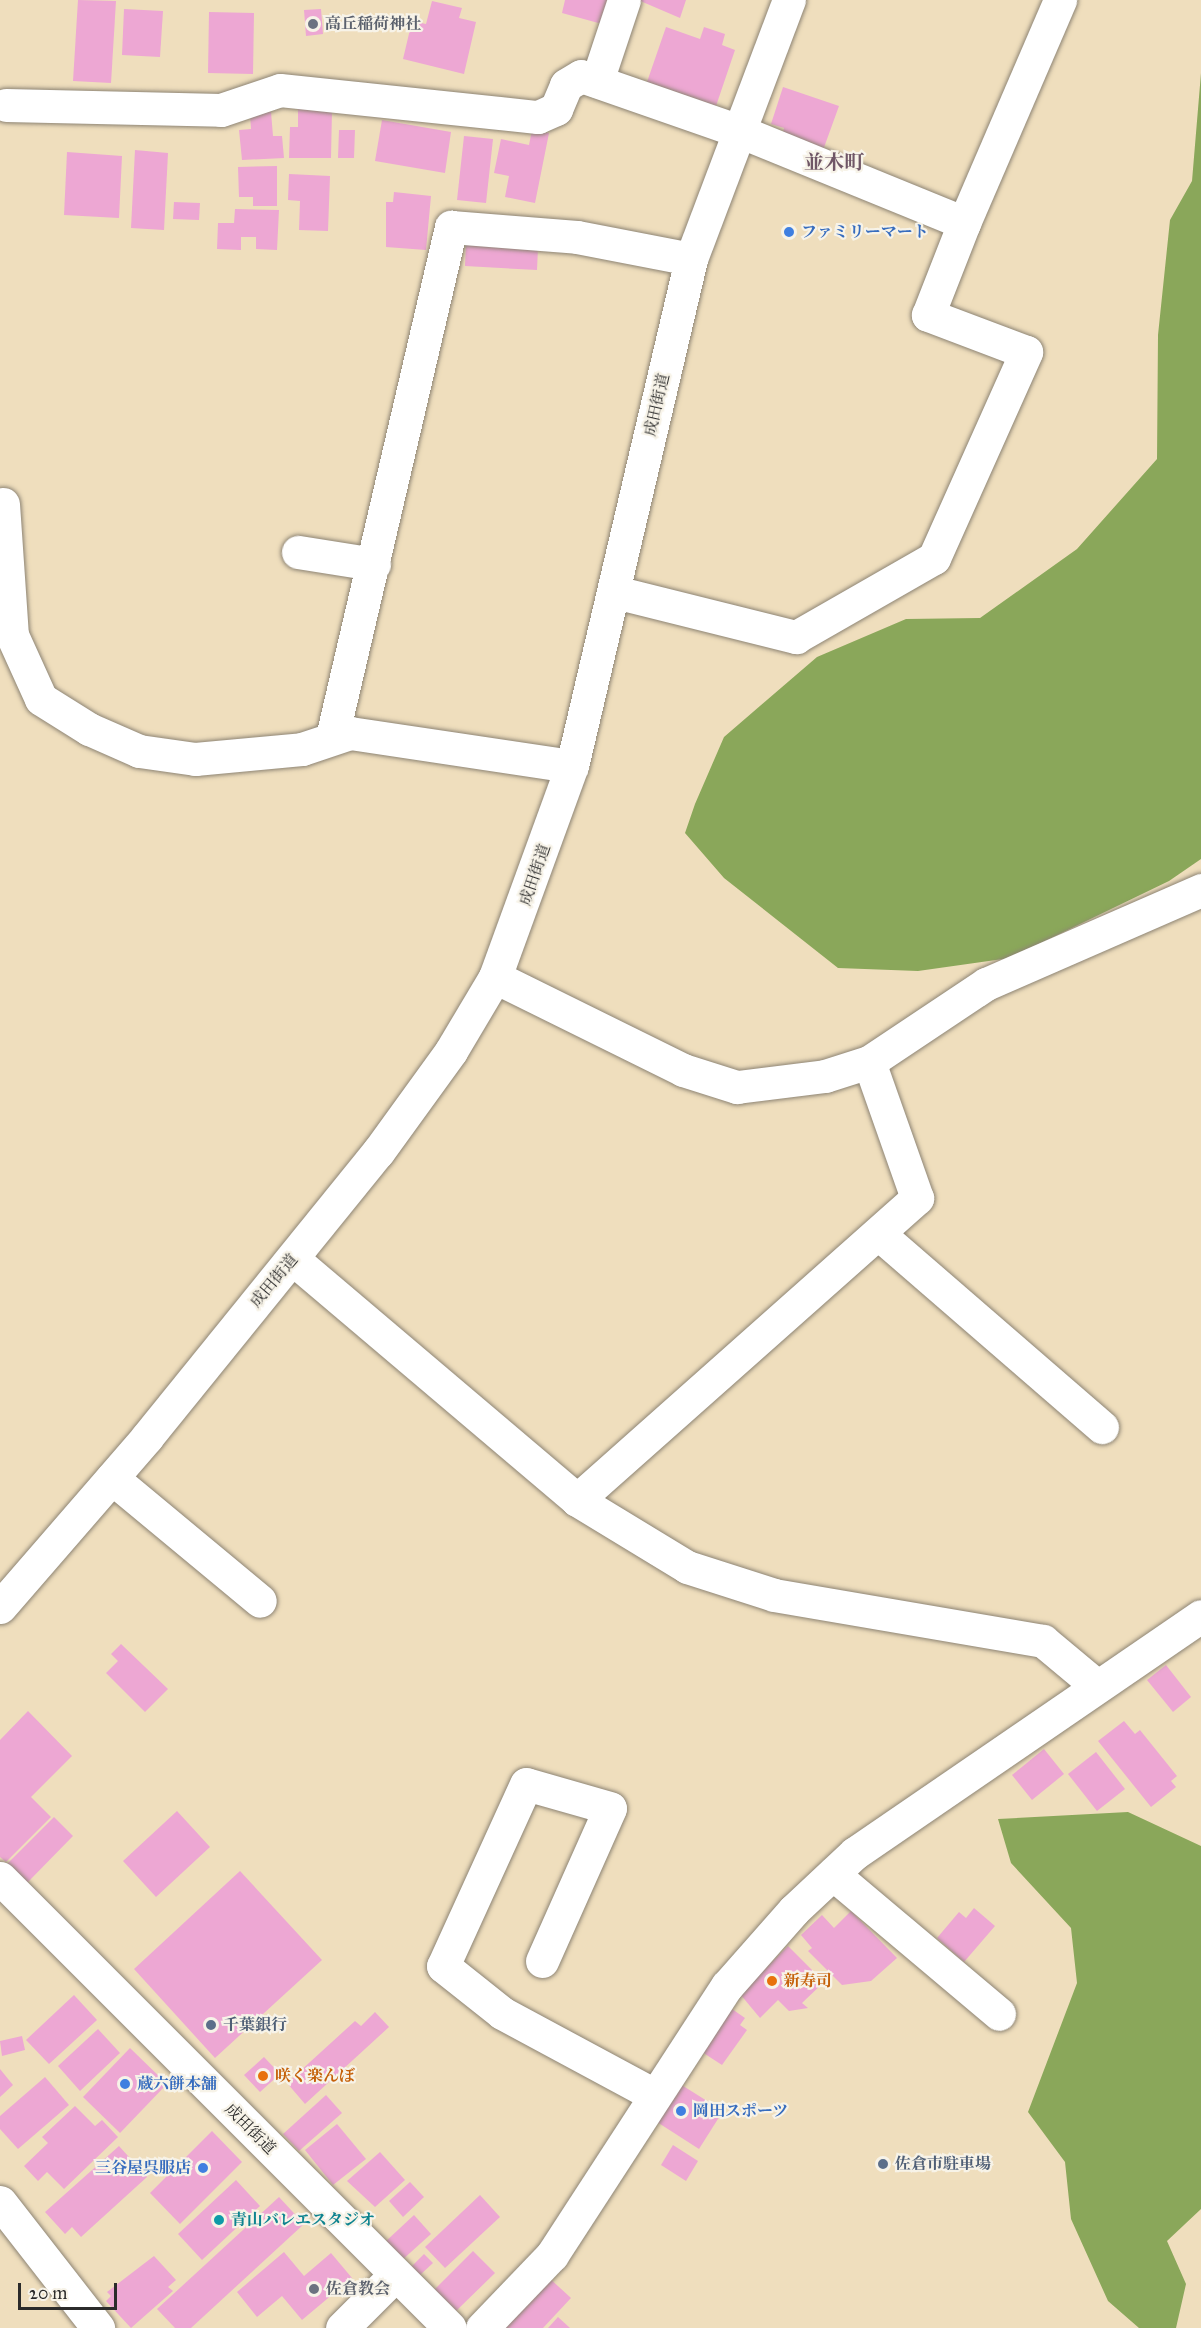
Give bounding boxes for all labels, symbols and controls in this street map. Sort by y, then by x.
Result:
place label: 高丘稲荷神社 [325,14,421,34]
marker: 高丘稲荷神社 [306,17,320,31]
district label: 並木町 [804,150,864,174]
place label: ファミリーマート [801,222,929,242]
marker: ファミリーマート [782,225,796,239]
street label: 成田街道 [640,372,674,438]
street label: 成田街道 [516,842,554,908]
street label: 成田街道 [246,1250,302,1312]
place label: 新寿司 [784,1971,832,1991]
marker: 新寿司 [765,1974,779,1988]
place label: 千葉銀行 [223,2015,287,2035]
marker: 千葉銀行 [204,2018,218,2032]
place label: 咲く楽んぼ [275,2066,355,2086]
marker: 咲く楽んぼ [256,2069,270,2083]
place label: 蔵六餅本舗 [137,2074,217,2094]
marker: 蔵六餅本舗 [118,2077,132,2091]
street label: 成田街道 [221,2100,279,2158]
place label: 岡田スポーツ [693,2101,789,2121]
marker: 岡田スポーツ [674,2104,688,2118]
place label: 佐倉市駐車場 [895,2154,991,2174]
marker: 佐倉市駐車場 [876,2157,890,2171]
place label: 三谷屋呉服店 [95,2158,191,2178]
marker: 三谷屋呉服店 [196,2161,210,2175]
place label: 青山バレエスタジオ [231,2210,375,2230]
marker: 青山バレエスタジオ [212,2213,226,2227]
scale bar [21,2271,120,2309]
place label: 佐倉教会 [326,2279,390,2299]
text: 20 m [29,2282,67,2304]
marker: 佐倉教会 [307,2282,321,2296]

